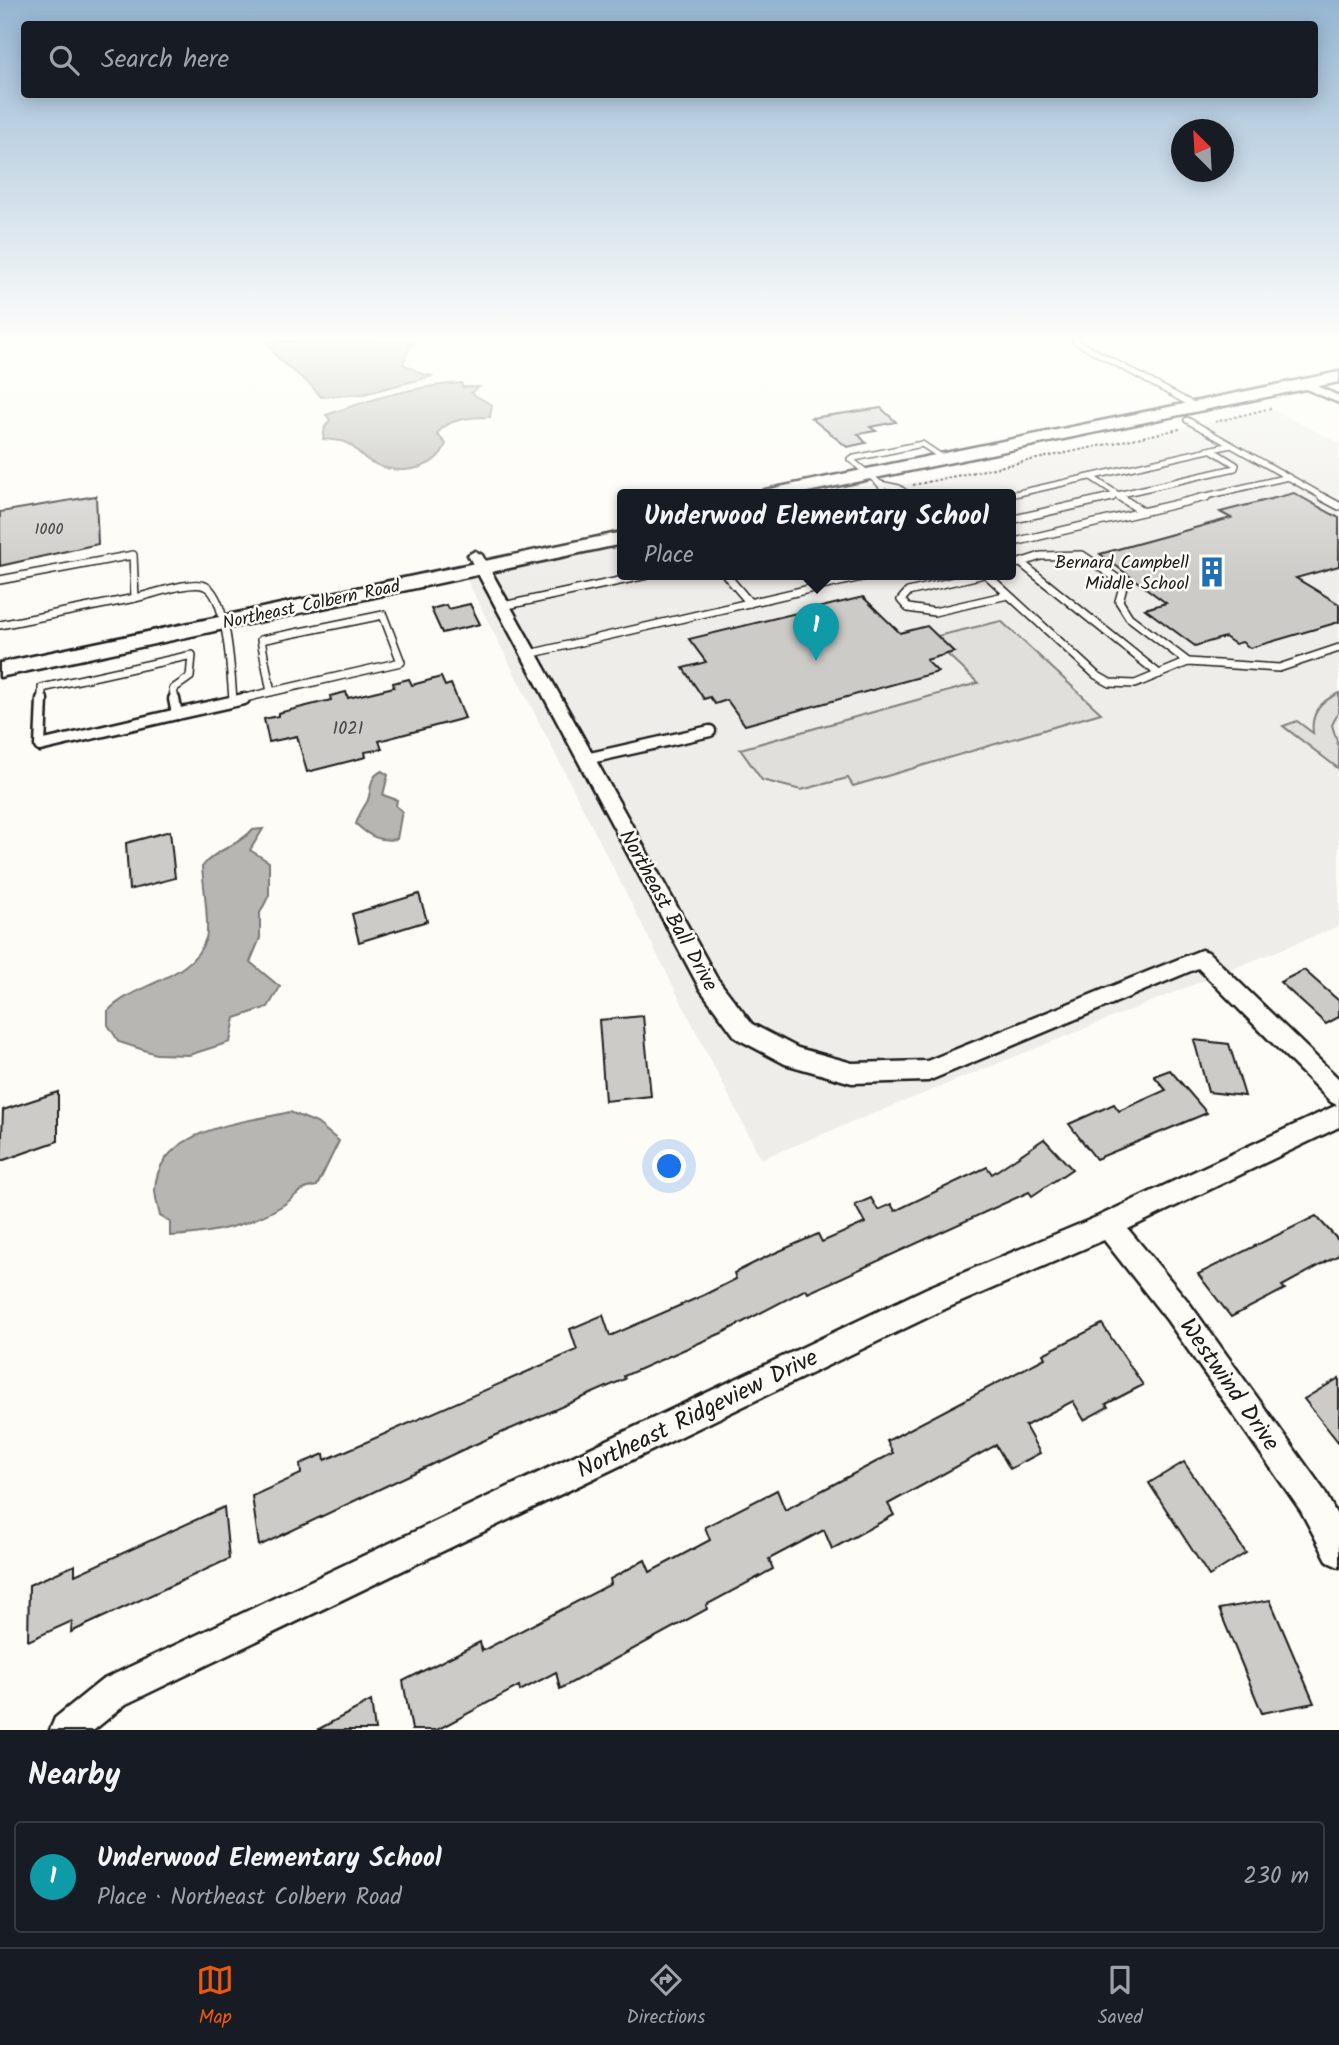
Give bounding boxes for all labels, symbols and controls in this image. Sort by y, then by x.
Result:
search box [21,21,1318,98]
text: Search here [101,39,229,81]
icon: search [45,41,83,79]
north arrow [1171,119,1234,182]
popup [617,489,1016,580]
text: Underwood Elementary School [644,496,989,538]
house number: 1000 [34,517,64,542]
text: Place [644,538,694,574]
place label: Bernard Campbell Middle School [1055,549,1190,599]
building icon: Bernard Campbell Middle School [1195,555,1229,589]
street label: Northeast Colbern Road [220,572,404,638]
pin: 1 [793,603,839,661]
house number: 1021 [333,715,363,744]
street label: Northeast Ball Drive [609,824,726,998]
your location [652,1149,686,1183]
street label: Westwind Drive [1168,1310,1289,1460]
street label: Northeast Ridgeview Drive [570,1339,825,1490]
text: Nearby [28,1752,120,1800]
text: Underwood Elementary School [97,1838,442,1880]
text: 1 [50,1859,56,1895]
text: 230 m [1243,1859,1309,1895]
text: Place · Northeast Colbern Road [97,1880,402,1916]
tab: Map [196,1961,234,2033]
tab: Directions [627,1961,705,2033]
tab: Saved [1098,1961,1143,2033]

